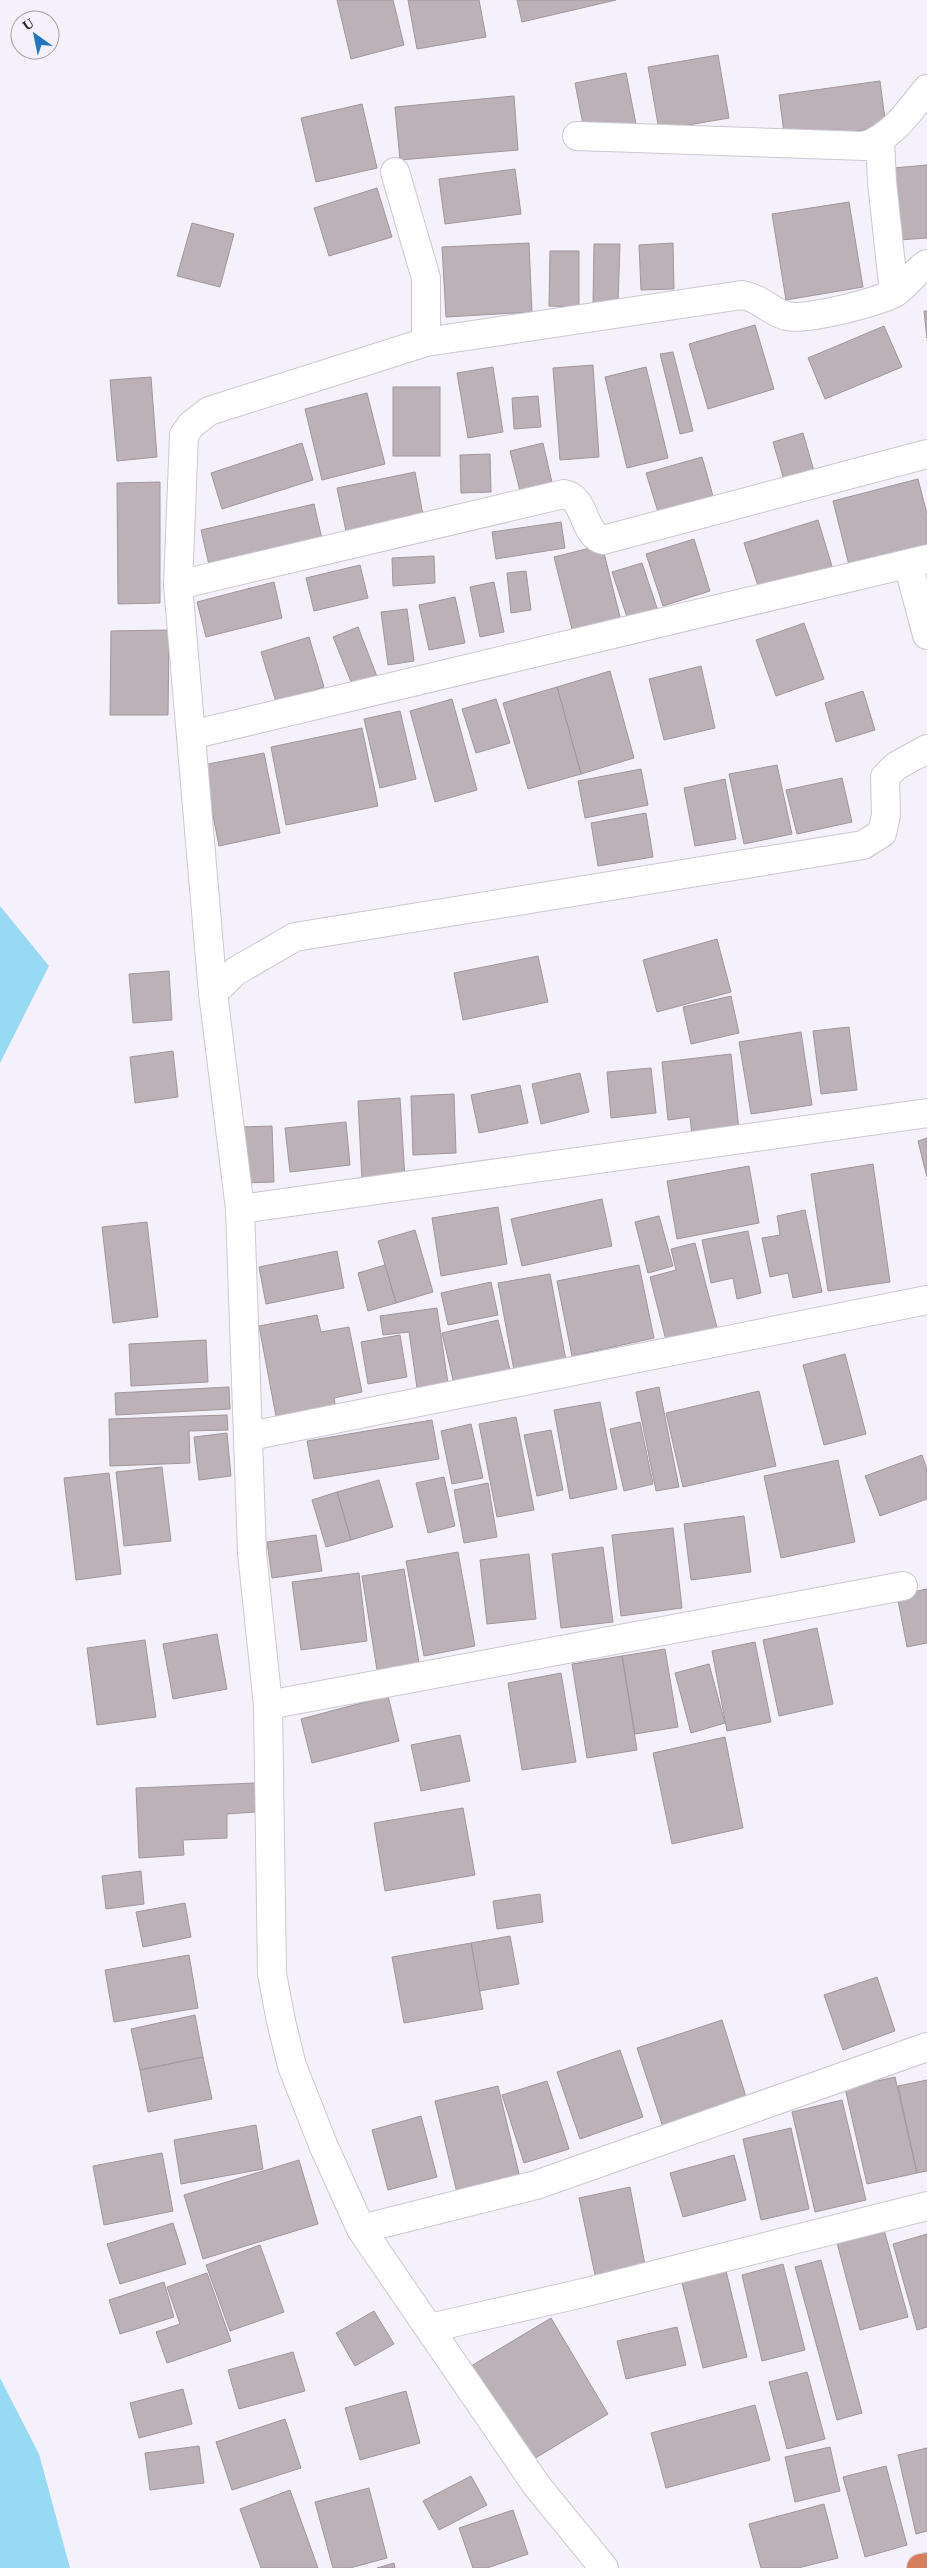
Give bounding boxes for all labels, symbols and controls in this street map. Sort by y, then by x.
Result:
north arrow [10,10,60,60]
text: U [20,15,37,34]

